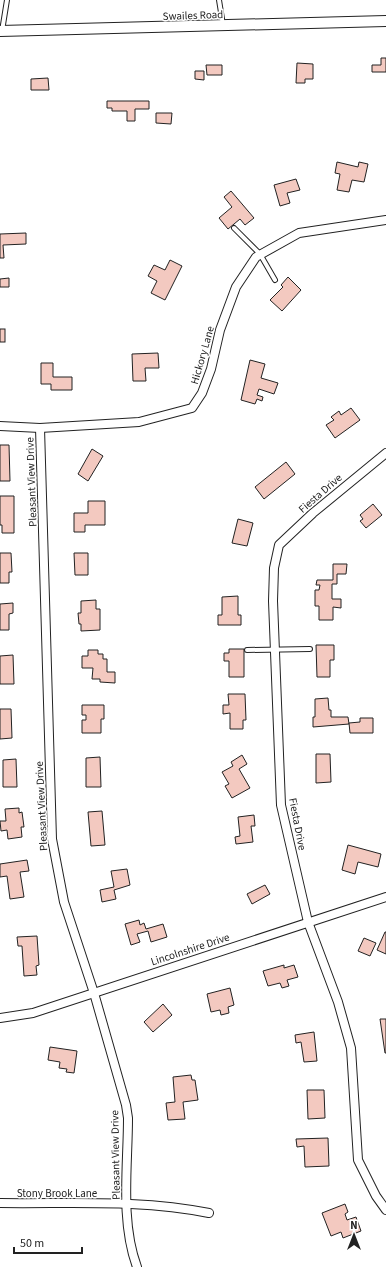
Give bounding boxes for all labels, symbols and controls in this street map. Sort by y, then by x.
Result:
street label: Swailes Road [162,7,224,24]
street label: Hickory Lane [187,324,218,386]
street label: Pleasant View Drive [22,436,41,527]
street label: Fiesta Drive [295,470,346,516]
street label: Pleasant View Drive [32,760,51,851]
street label: Fiesta Drive [285,797,310,852]
street label: Lincolnshire Drive [149,929,232,969]
street label: Pleasant View Drive [107,1109,124,1200]
street label: Stony Brook Lane [17,1186,98,1201]
north arrow [334,1215,374,1255]
text: N [350,1218,358,1233]
scale bar [14,1229,82,1255]
text: 50 m [20,1235,44,1252]

